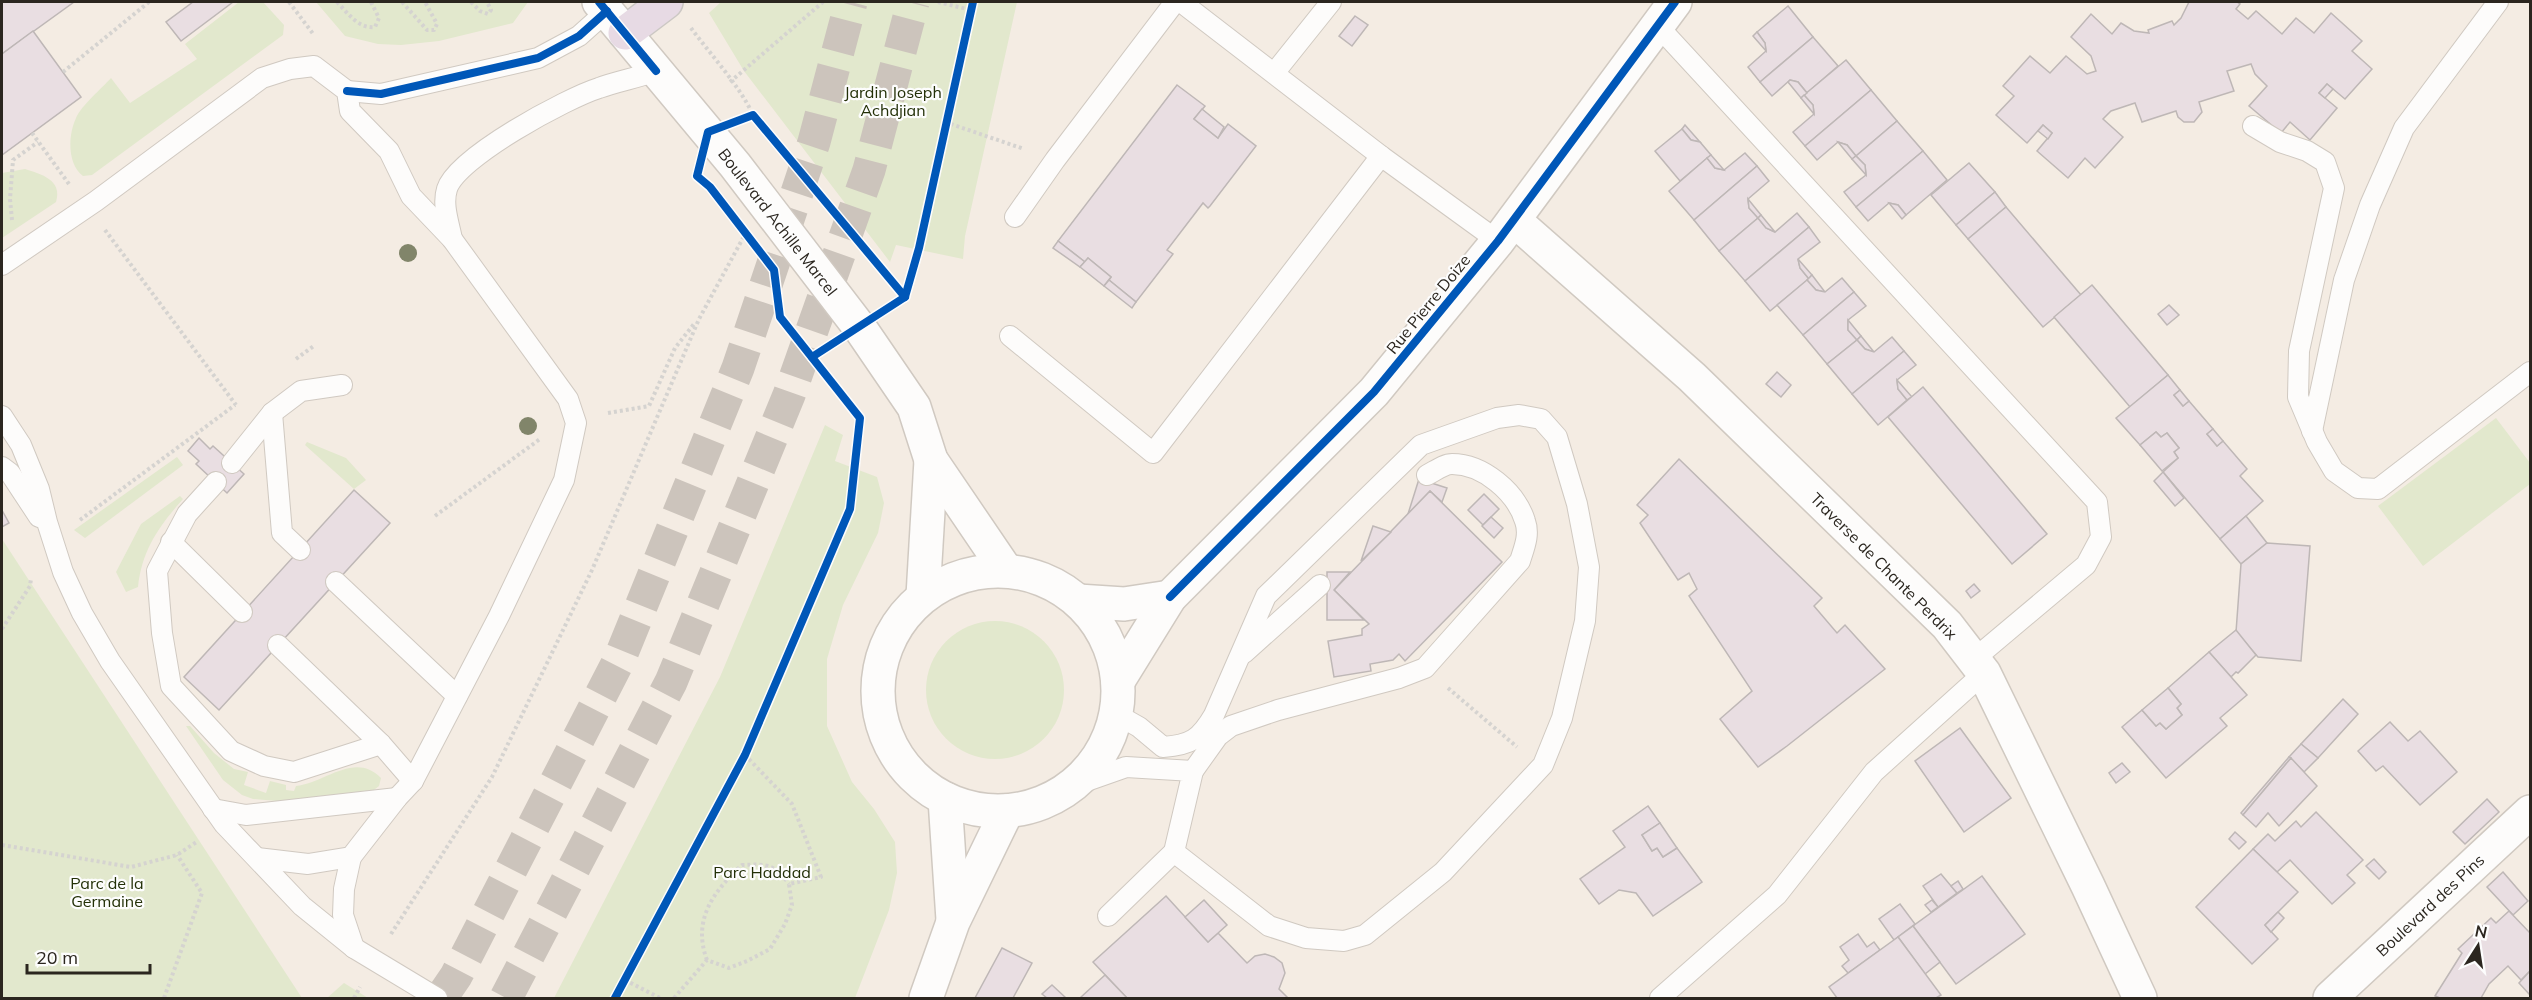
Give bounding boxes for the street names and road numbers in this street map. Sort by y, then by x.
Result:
street label: Boulevard Achille Marcel [714,144,842,300]
street label: Rue Pierre Doize [1382,250,1474,358]
street label: Traverse de Chante Perdrix [1806,488,1962,644]
street label: Boulevard des Pins [2372,850,2488,960]

